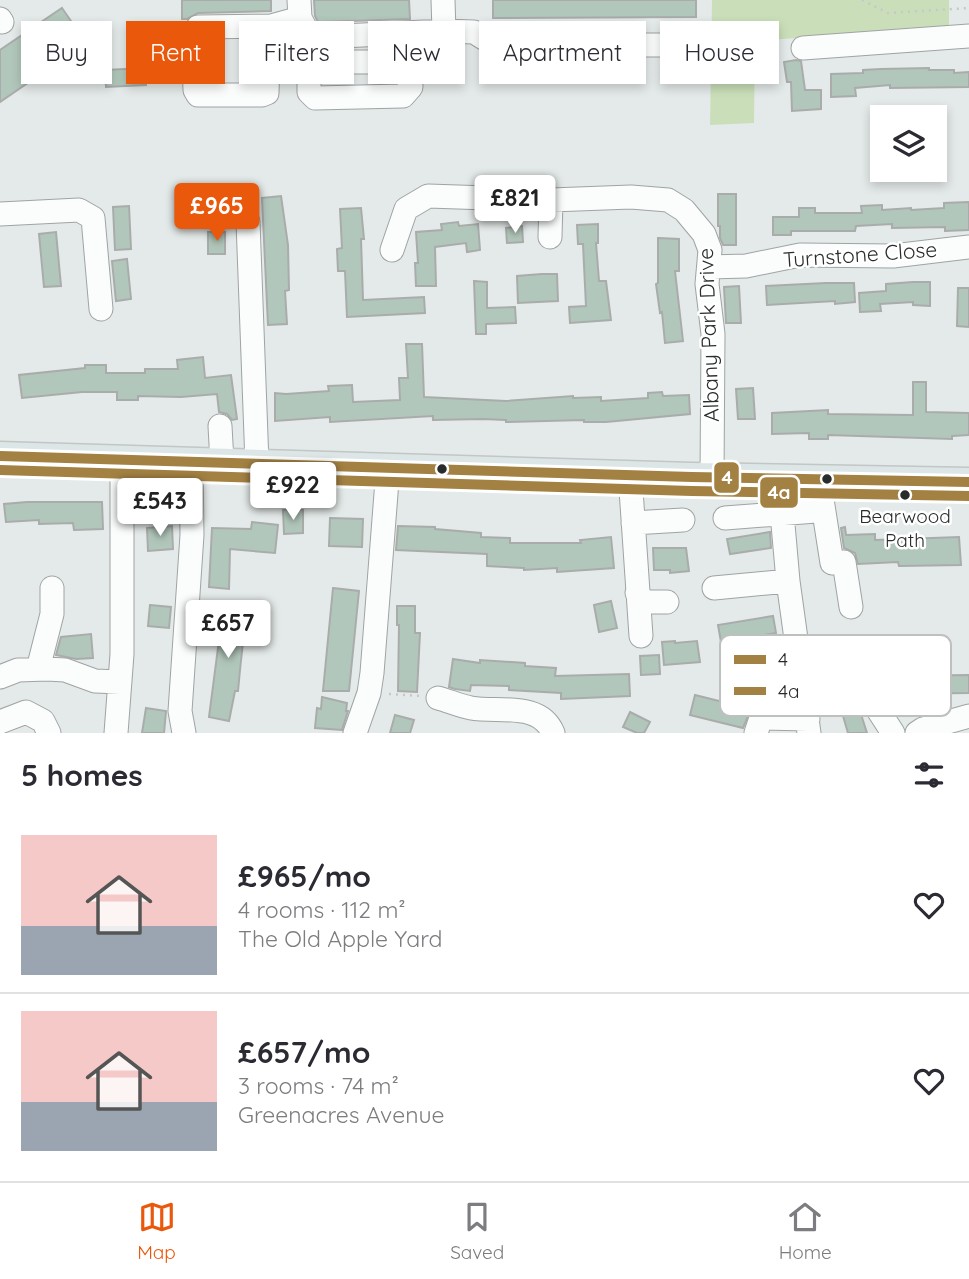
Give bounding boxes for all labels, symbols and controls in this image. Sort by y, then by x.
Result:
chip: Buy [21,21,112,84]
chip: Rent [126,21,225,84]
chip: Filters [239,21,354,84]
chip: New [368,21,465,84]
chip: Apartment [479,21,646,84]
chip: House [660,21,779,84]
map controls [870,105,947,182]
button: layers [870,105,947,182]
pin: £821 [474,176,556,235]
text: £821 [491,183,540,212]
pin: £965 [176,184,258,243]
text: £965 [190,191,244,220]
street label: Turnstone Close [782,236,938,272]
street label: Albany Park Drive [692,247,724,423]
line badge: 4 [713,461,740,494]
pin: £922 [252,462,334,522]
unlabelled marker [435,462,449,476]
text: 4 [721,465,733,489]
text: £922 [266,470,320,499]
unlabelled marker [820,472,834,486]
line badge: 4a [759,476,799,509]
pin: £543 [119,478,201,538]
text: 4a [767,480,791,504]
text: £543 [133,486,187,515]
marker: Bearwood Path [898,488,912,502]
place label: Bearwood Path [859,504,951,552]
pin: £657 [187,600,269,660]
text: £657 [202,608,254,637]
legend [720,635,951,716]
text: 4 [778,647,788,671]
text: 4a [778,679,800,703]
text: 5 homes [21,756,143,794]
icon: filters [910,756,948,794]
text: £965/mo [238,857,371,895]
icon: home [77,863,161,947]
icon: heart [910,886,948,924]
text: 4 rooms · 112 m² [238,895,406,924]
text: The Old Apple Yard [238,924,443,953]
text: £657/mo [238,1033,370,1071]
icon: home [77,1039,161,1123]
icon: heart [910,1062,948,1100]
text: 3 rooms · 74 m² [238,1071,399,1100]
text: Greenacres Avenue [238,1100,445,1129]
tab: Map [137,1198,176,1264]
tab: Saved [450,1198,504,1264]
tab: Home [779,1198,832,1264]

